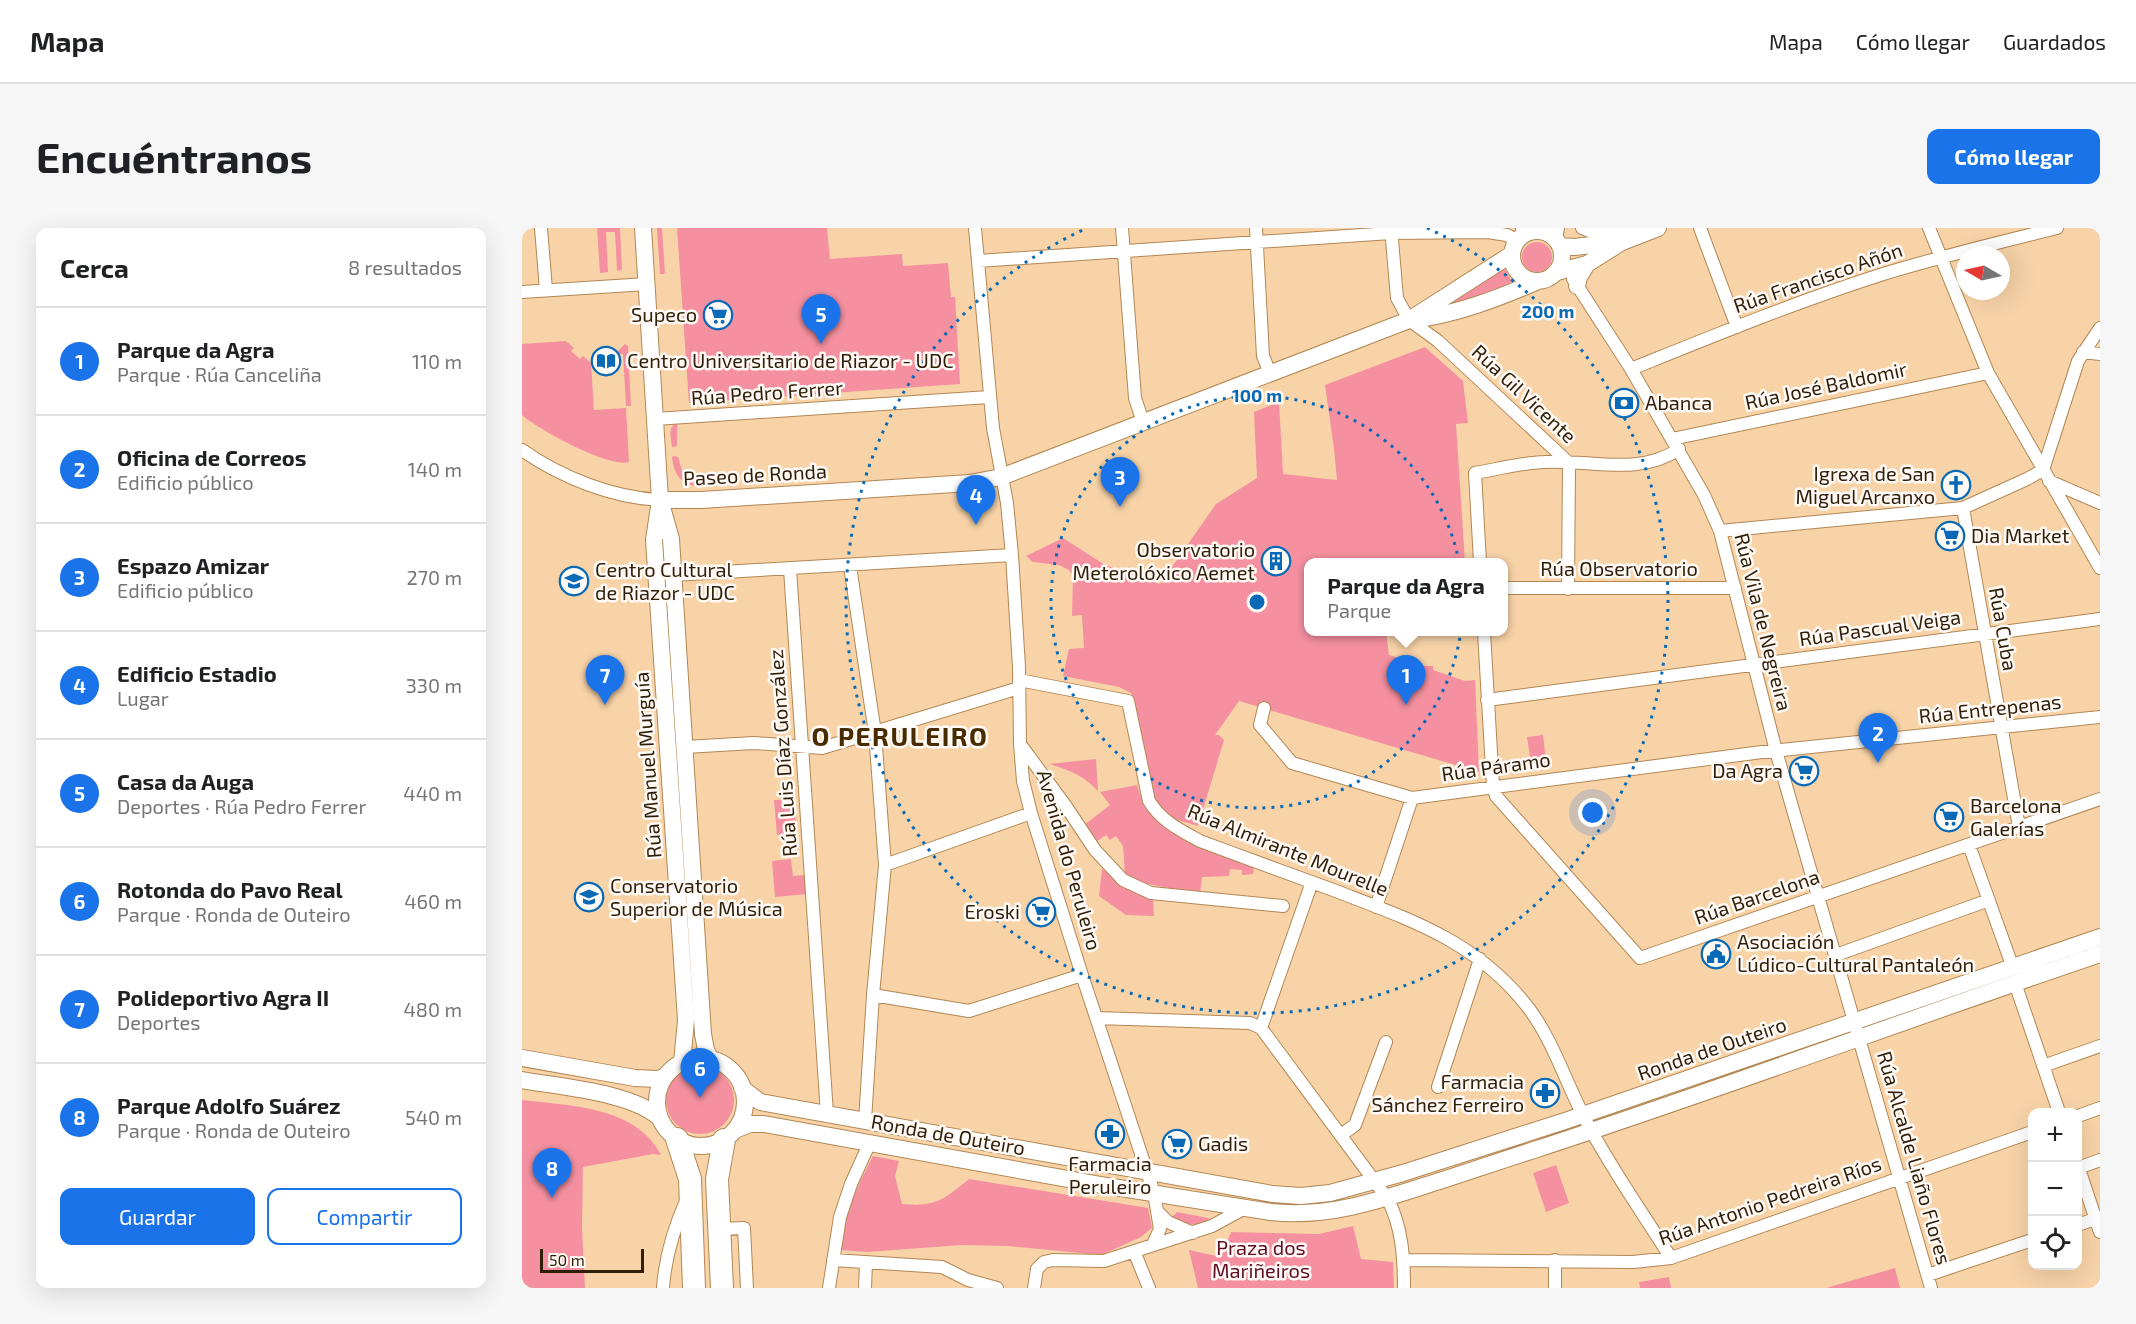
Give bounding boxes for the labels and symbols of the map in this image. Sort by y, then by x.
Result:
street label: Rúa Francisco Añón [1730,237,1905,317]
north arrow [1956,246,2010,300]
pin: 5 [802,294,840,344]
supermarket icon: Supeco [702,299,734,331]
text: 200 m [1522,300,1574,322]
place label: Supeco [631,302,697,326]
street label: Rúa Gil Vicente [1468,339,1582,448]
library icon: Centro Universitario de Riazor - UDC [590,345,622,377]
place label: Centro Universitario de Riazor - UDC [627,348,954,372]
street label: Rúa José Baldomir [1743,356,1909,414]
street label: Rúa Pedro Ferrer [690,375,844,409]
text: 100 m [1232,384,1282,406]
bank icon: Abanca [1608,387,1640,419]
place label: Abanca [1645,390,1712,414]
street label: Paseo de Ronda [683,458,827,490]
pin: 3 [1100,458,1140,507]
place label: Igrexa de San Miguel Arcanxo [1796,461,1935,508]
church icon: Igrexa de San Miguel Arcanxo [1940,469,1972,501]
pin: 4 [956,476,996,525]
supermarket icon: Dia Market [1934,520,1966,552]
place label: Dia Market [1971,523,2070,547]
street label: Rúa Vila de Negreira [1730,530,1798,713]
place label: Observatorio Meterolóxico Aemet [1073,537,1255,584]
building icon: Observatorio Meterolóxico Aemet [1260,545,1292,577]
street label: Rúa Observatorio [1540,556,1698,580]
place label: Centro Cultural de Riazor - UDC [595,557,735,604]
school or university icon: Centro Cultural de Riazor - UDC [558,565,590,597]
street label: Rúa Cuba [1985,585,2023,672]
centre of rings [1247,592,1267,612]
street label: Rúa Pascual Veiga [1798,604,1962,650]
street label: Rúa Luis Díaz González [763,649,801,858]
pin: 7 [586,656,625,705]
pin: 1 [1386,656,1426,705]
street label: Rúa Manuel Murguía [629,671,665,859]
street label: Rúa Entrepenas [1917,689,2062,727]
pin: 2 [1858,714,1898,763]
district label: O PERULEIRO [812,720,988,751]
street label: Rúa Páramo [1440,746,1552,786]
supermarket icon: Da Agra [1788,755,1820,787]
place label: Da Agra [1712,758,1783,782]
street label: Avenida do Peruleiro [1033,767,1107,953]
place label: Barcelona Galerías [1970,793,2061,840]
street label: Rúa Almirante Mourelle [1184,798,1392,900]
your location [1578,798,1607,827]
supermarket icon: Barcelona Galerías [1933,801,1965,833]
street label: Rúa Barcelona [1691,863,1822,929]
place label: Conservatorio Superior de Música [610,873,783,920]
school or university icon: Conservatorio Superior de Música [573,881,605,913]
supermarket icon: Eroski [1025,896,1057,928]
place label: Eroski [964,899,1020,923]
place label: Asociación Lúdico-Cultural Pantaleón [1737,929,1974,976]
public building icon: Asociación Lúdico-Cultural Pantaleón [1700,938,1732,970]
street label: Ronda de Outeiro [1634,1011,1789,1085]
pin: 6 [680,1048,720,1098]
street label: Rúa Alcalde Liaño Flores [1873,1048,1957,1267]
place label: Farmacia Sánchez Ferreiro [1372,1069,1524,1116]
pharmacy icon: Farmacia Sánchez Ferreiro [1529,1077,1561,1109]
street label: Ronda de Outeiro [869,1109,1027,1159]
pharmacy icon: Farmacia Peruleiro [1094,1118,1126,1150]
supermarket icon: Gadis [1161,1128,1193,1160]
place label: Gadis [1198,1131,1248,1155]
pin: 8 [532,1148,572,1198]
place label: Farmacia Peruleiro [1068,1151,1152,1198]
street label: Rúa Antonio Pedreira Ríos [1655,1151,1884,1249]
park label: Praza dos Mariñeiros [1212,1235,1310,1282]
scale bar [540,1246,644,1274]

